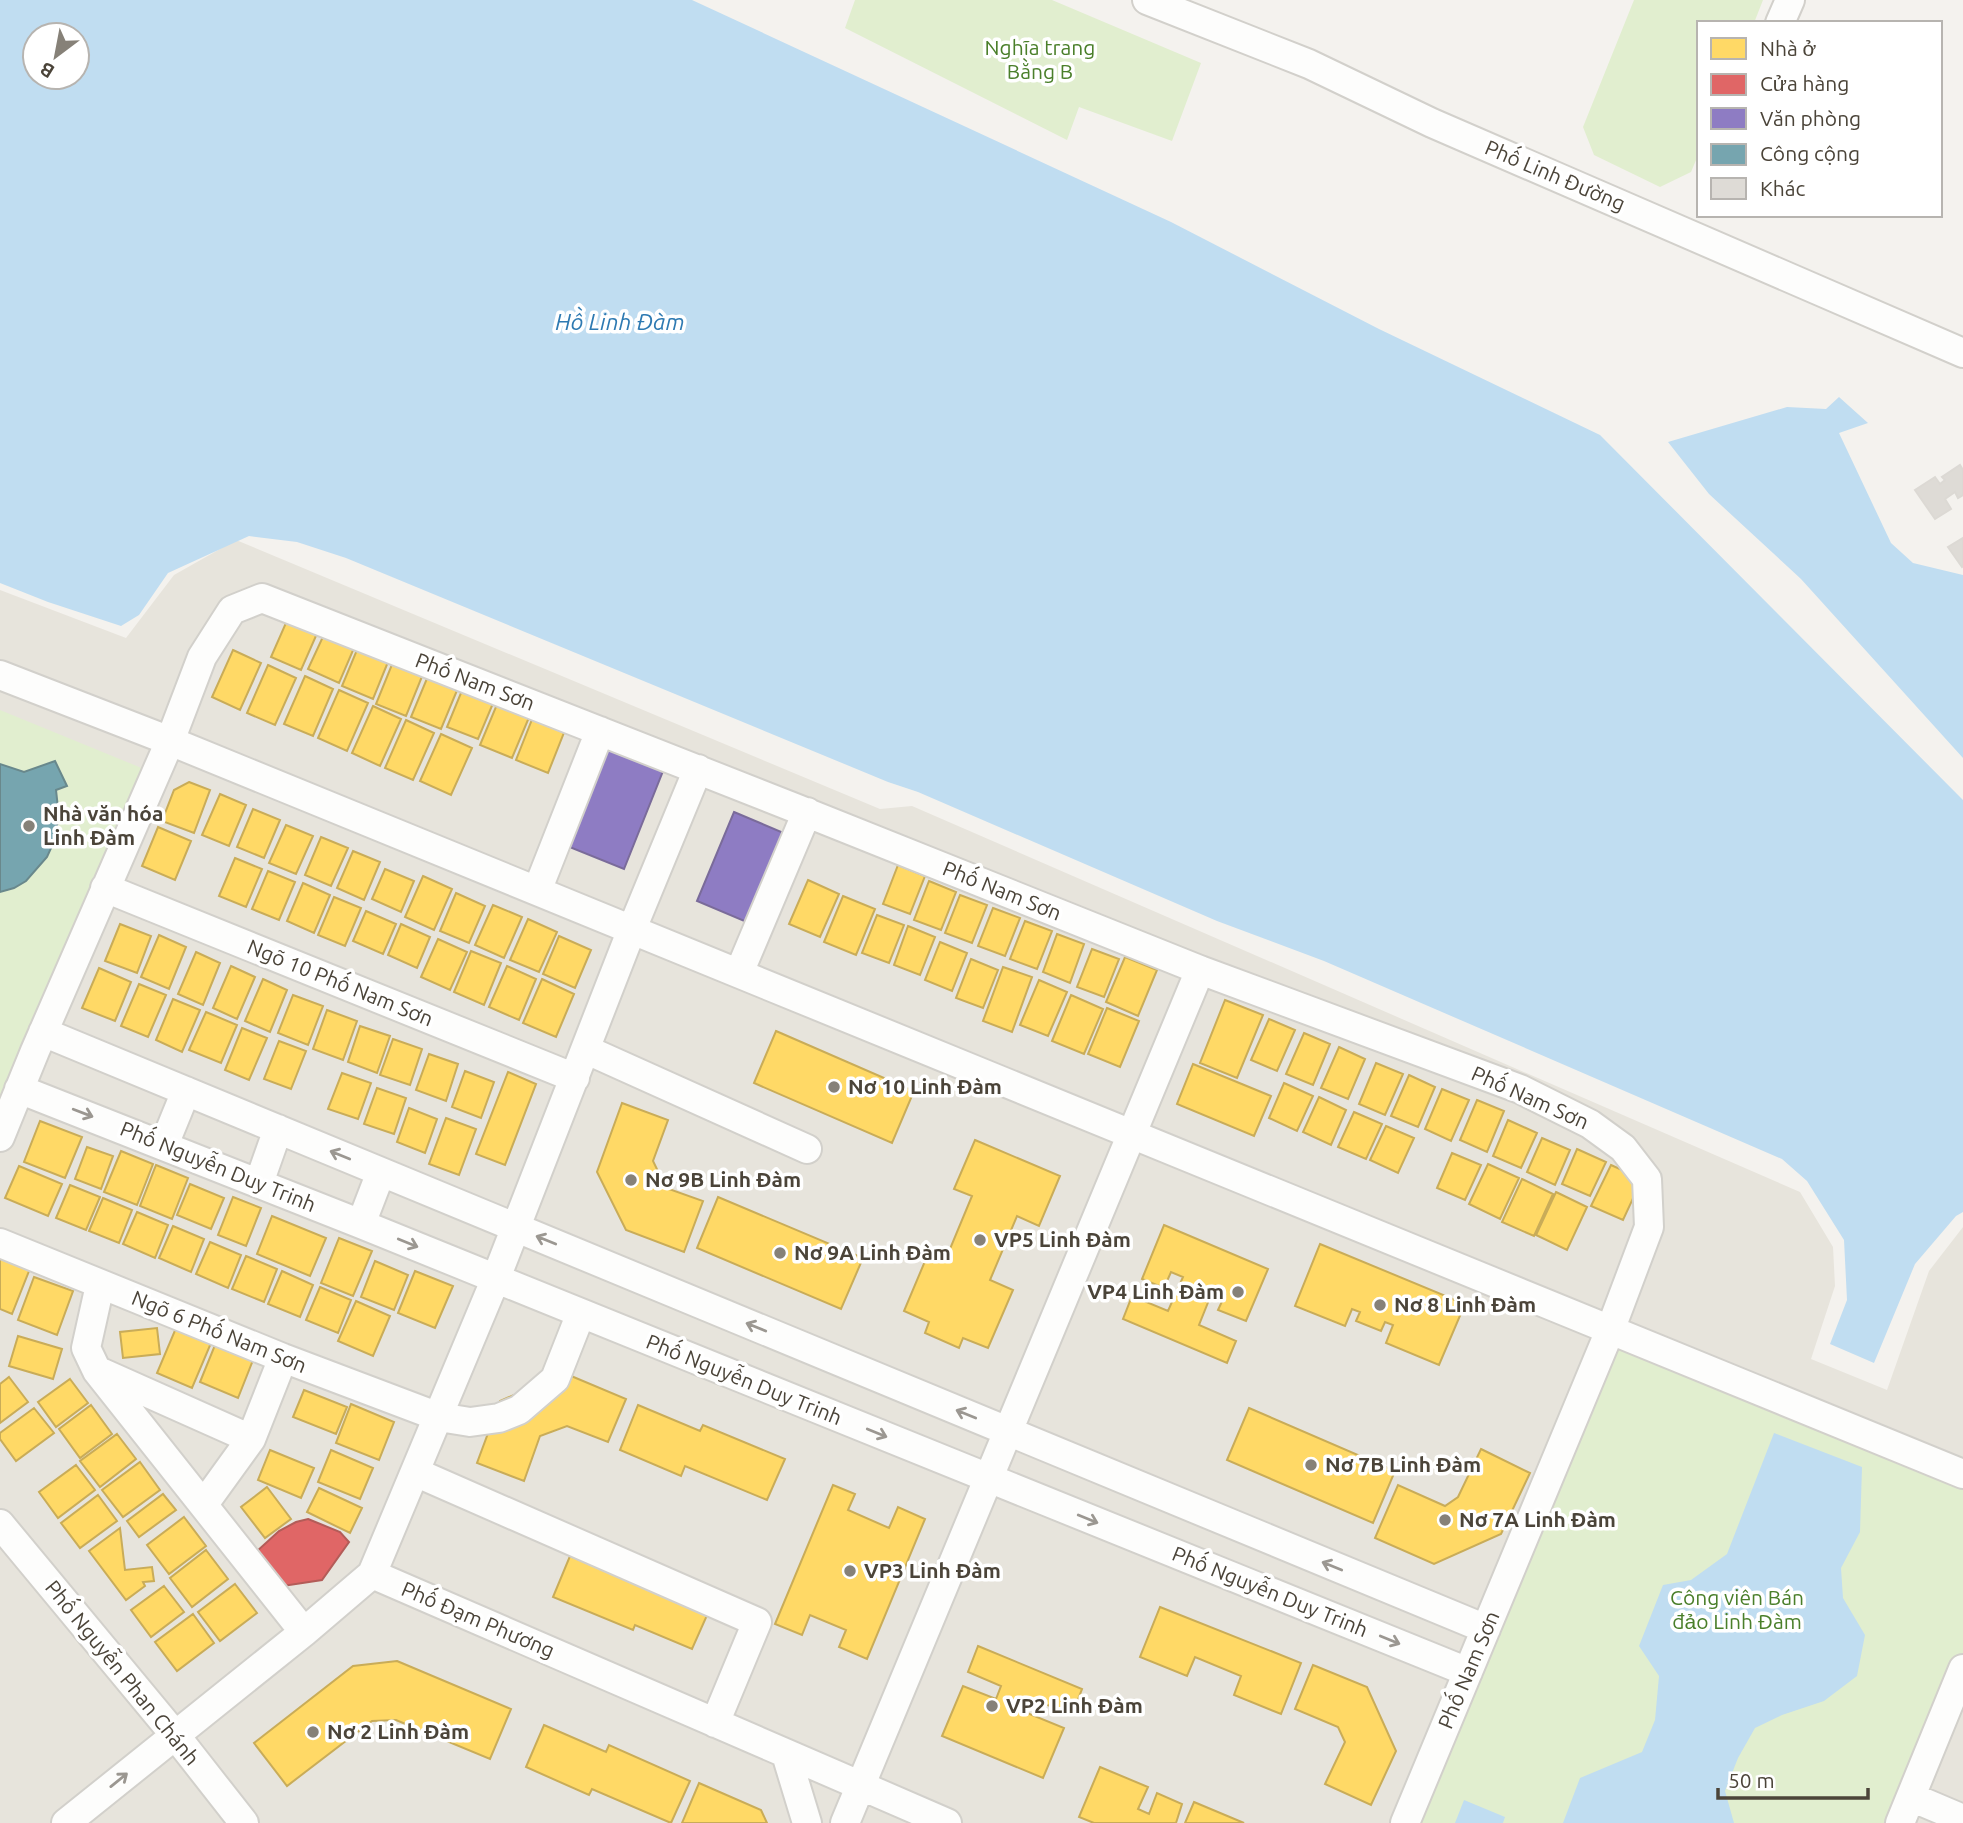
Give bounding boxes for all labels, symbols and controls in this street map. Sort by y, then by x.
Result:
north arrow [21,21,91,91]
legend [1697,21,1942,217]
park label: Nghĩa trang Bằng B [985,35,1095,83]
text: Nhà ở [1760,36,1817,60]
text: B [36,58,58,83]
text: Cửa hàng [1760,71,1849,95]
text: Văn phòng [1760,106,1861,130]
street label: Phố Linh Đường [1482,133,1630,215]
text: Công cộng [1760,141,1860,165]
text: Khác [1760,176,1806,200]
water label: Hồ Linh Đàm [555,306,685,334]
street label: Phố Nam Sơn [412,645,539,715]
place label: Nhà văn hóa Linh Đàm [43,801,163,849]
marker: Nhà văn hóa Linh Đàm [21,818,37,834]
street label: Phố Nam Sơn [940,853,1066,925]
street label: Ngõ 10 Phố Nam Sơn [244,932,438,1030]
street label: Phố Nam Sơn [1468,1059,1594,1134]
place label: Nơ 10 Linh Đàm [848,1074,1002,1098]
marker: Nơ 10 Linh Đàm [826,1079,842,1095]
one-way arrow [72,1108,93,1121]
street label: Phố Nguyễn Duy Trinh [117,1114,321,1216]
one-way arrow [329,1148,351,1161]
place label: Nơ 9B Linh Đàm [645,1167,801,1191]
marker: Nơ 9B Linh Đàm [623,1172,639,1188]
place label: VP5 Linh Đàm [994,1227,1131,1251]
marker: VP5 Linh Đàm [972,1232,988,1248]
one-way arrow [536,1233,557,1246]
one-way arrow [397,1237,419,1250]
place label: Nơ 9A Linh Đàm [794,1240,951,1264]
marker: Nơ 9A Linh Đàm [772,1245,788,1261]
place label: VP4 Linh Đàm [1087,1279,1224,1303]
street label: Ngõ 6 Phố Nam Sơn [128,1283,311,1377]
marker: VP4 Linh Đàm [1230,1284,1246,1300]
place label: Nơ 8 Linh Đàm [1394,1292,1536,1316]
marker: Nơ 8 Linh Đàm [1372,1297,1388,1313]
one-way arrow [746,1320,767,1333]
street label: Phố Nguyễn Duy Trinh [643,1327,847,1429]
one-way arrow [956,1407,978,1420]
one-way arrow [866,1428,887,1441]
place label: Nơ 7B Linh Đàm [1325,1452,1481,1476]
marker: Nơ 7B Linh Đàm [1303,1457,1319,1473]
place label: Nơ 7A Linh Đàm [1459,1507,1616,1531]
marker: Nơ 7A Linh Đàm [1437,1512,1453,1528]
one-way arrow [1076,1513,1098,1526]
street label: Phố Nguyễn Duy Trinh [1169,1539,1373,1641]
place label: VP3 Linh Đàm [864,1558,1001,1582]
one-way arrow [1322,1558,1343,1571]
marker: VP3 Linh Đàm [842,1563,858,1579]
street label: Phố Nguyễn Phan Chánh [41,1574,206,1770]
street label: Phố Đạm Phương [398,1574,559,1662]
park label: Công viên Bán đảo Linh Đàm [1670,1585,1804,1633]
street label: Phố Nam Sơn [1430,1606,1504,1732]
one-way arrow [1378,1635,1400,1648]
place label: VP2 Linh Đàm [1006,1693,1143,1717]
marker: VP2 Linh Đàm [984,1698,1000,1714]
place label: Nơ 2 Linh Đàm [327,1719,469,1743]
marker: Nơ 2 Linh Đàm [305,1724,321,1740]
scale bar [1718,1756,1868,1800]
text: 50 m [1728,1768,1775,1792]
one-way arrow [110,1772,128,1788]

